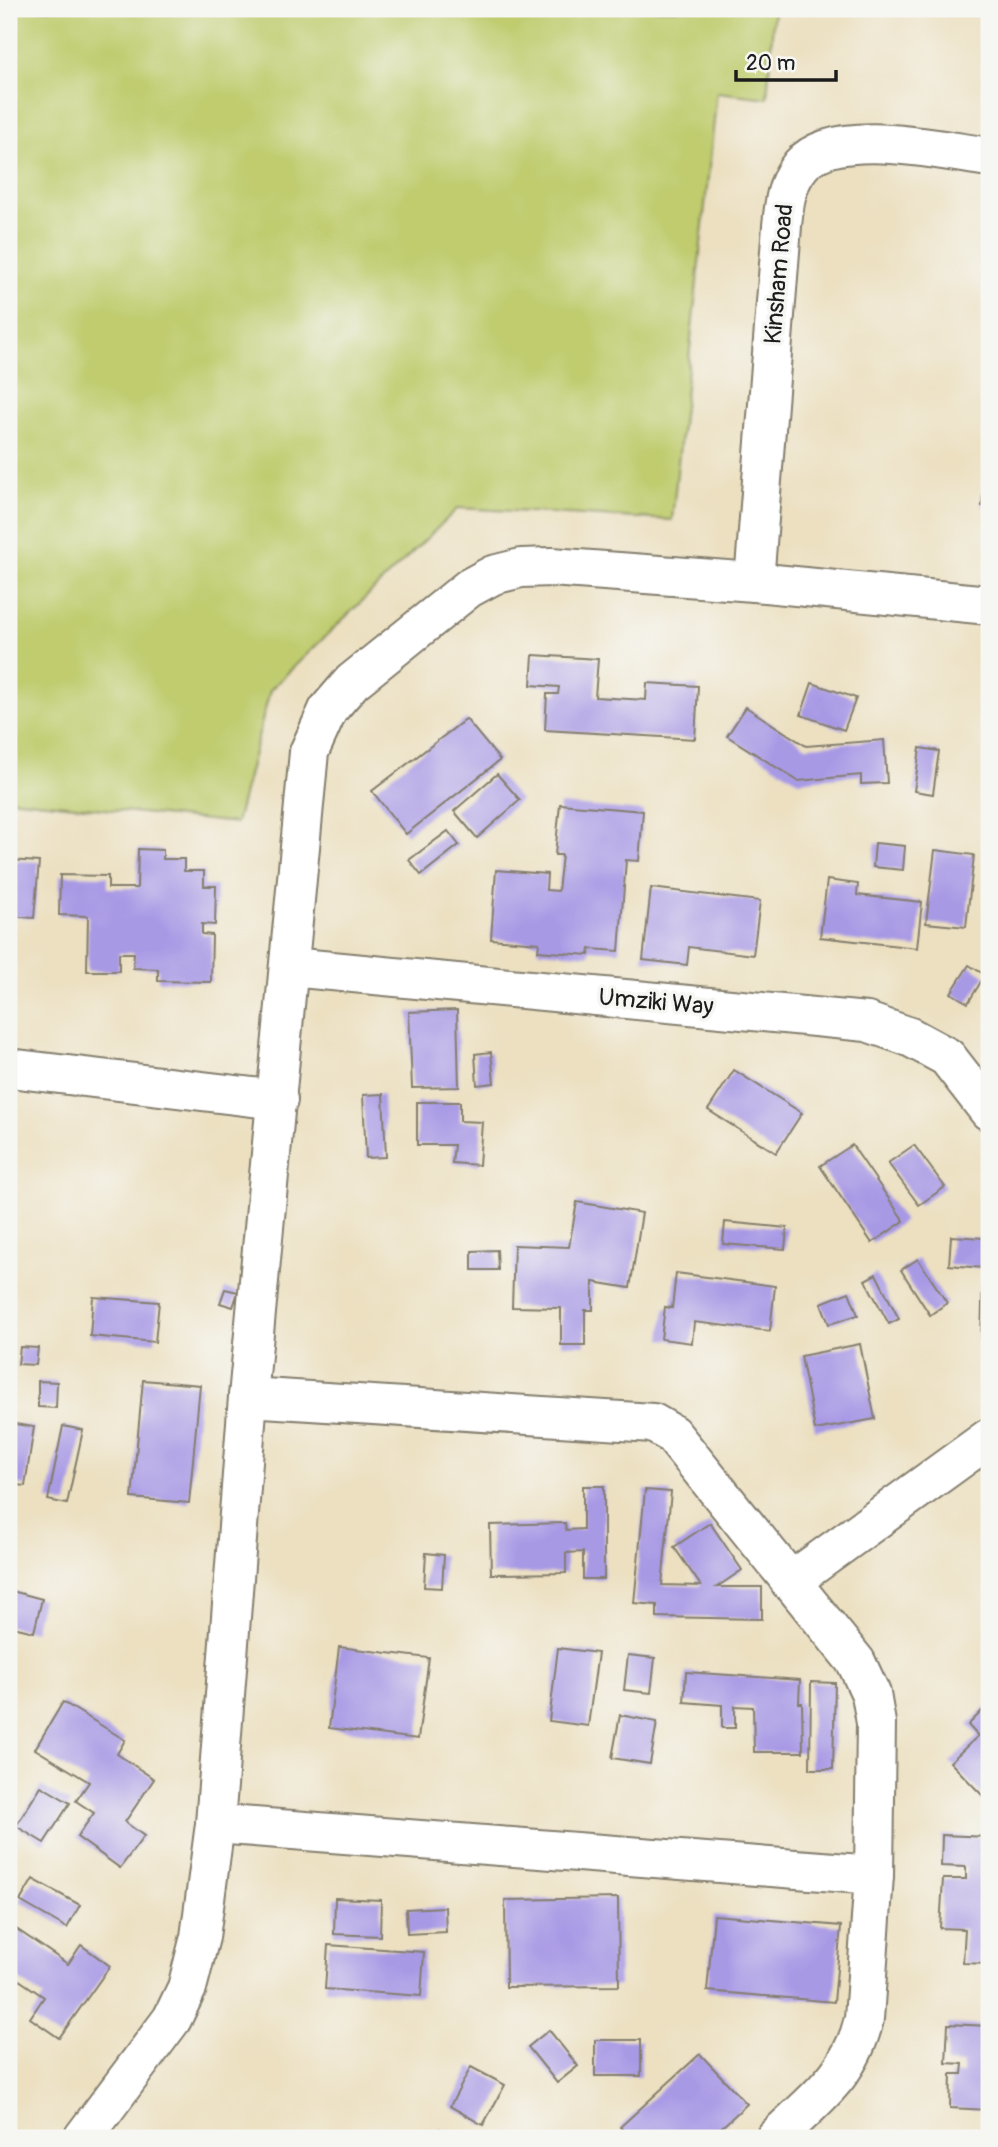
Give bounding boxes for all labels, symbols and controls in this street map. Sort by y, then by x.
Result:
scale bar [736,38,835,82]
text: 20 m [746,50,795,77]
street label: Kinsham Road [758,203,800,345]
street label: Umziki Way [597,983,715,1021]

